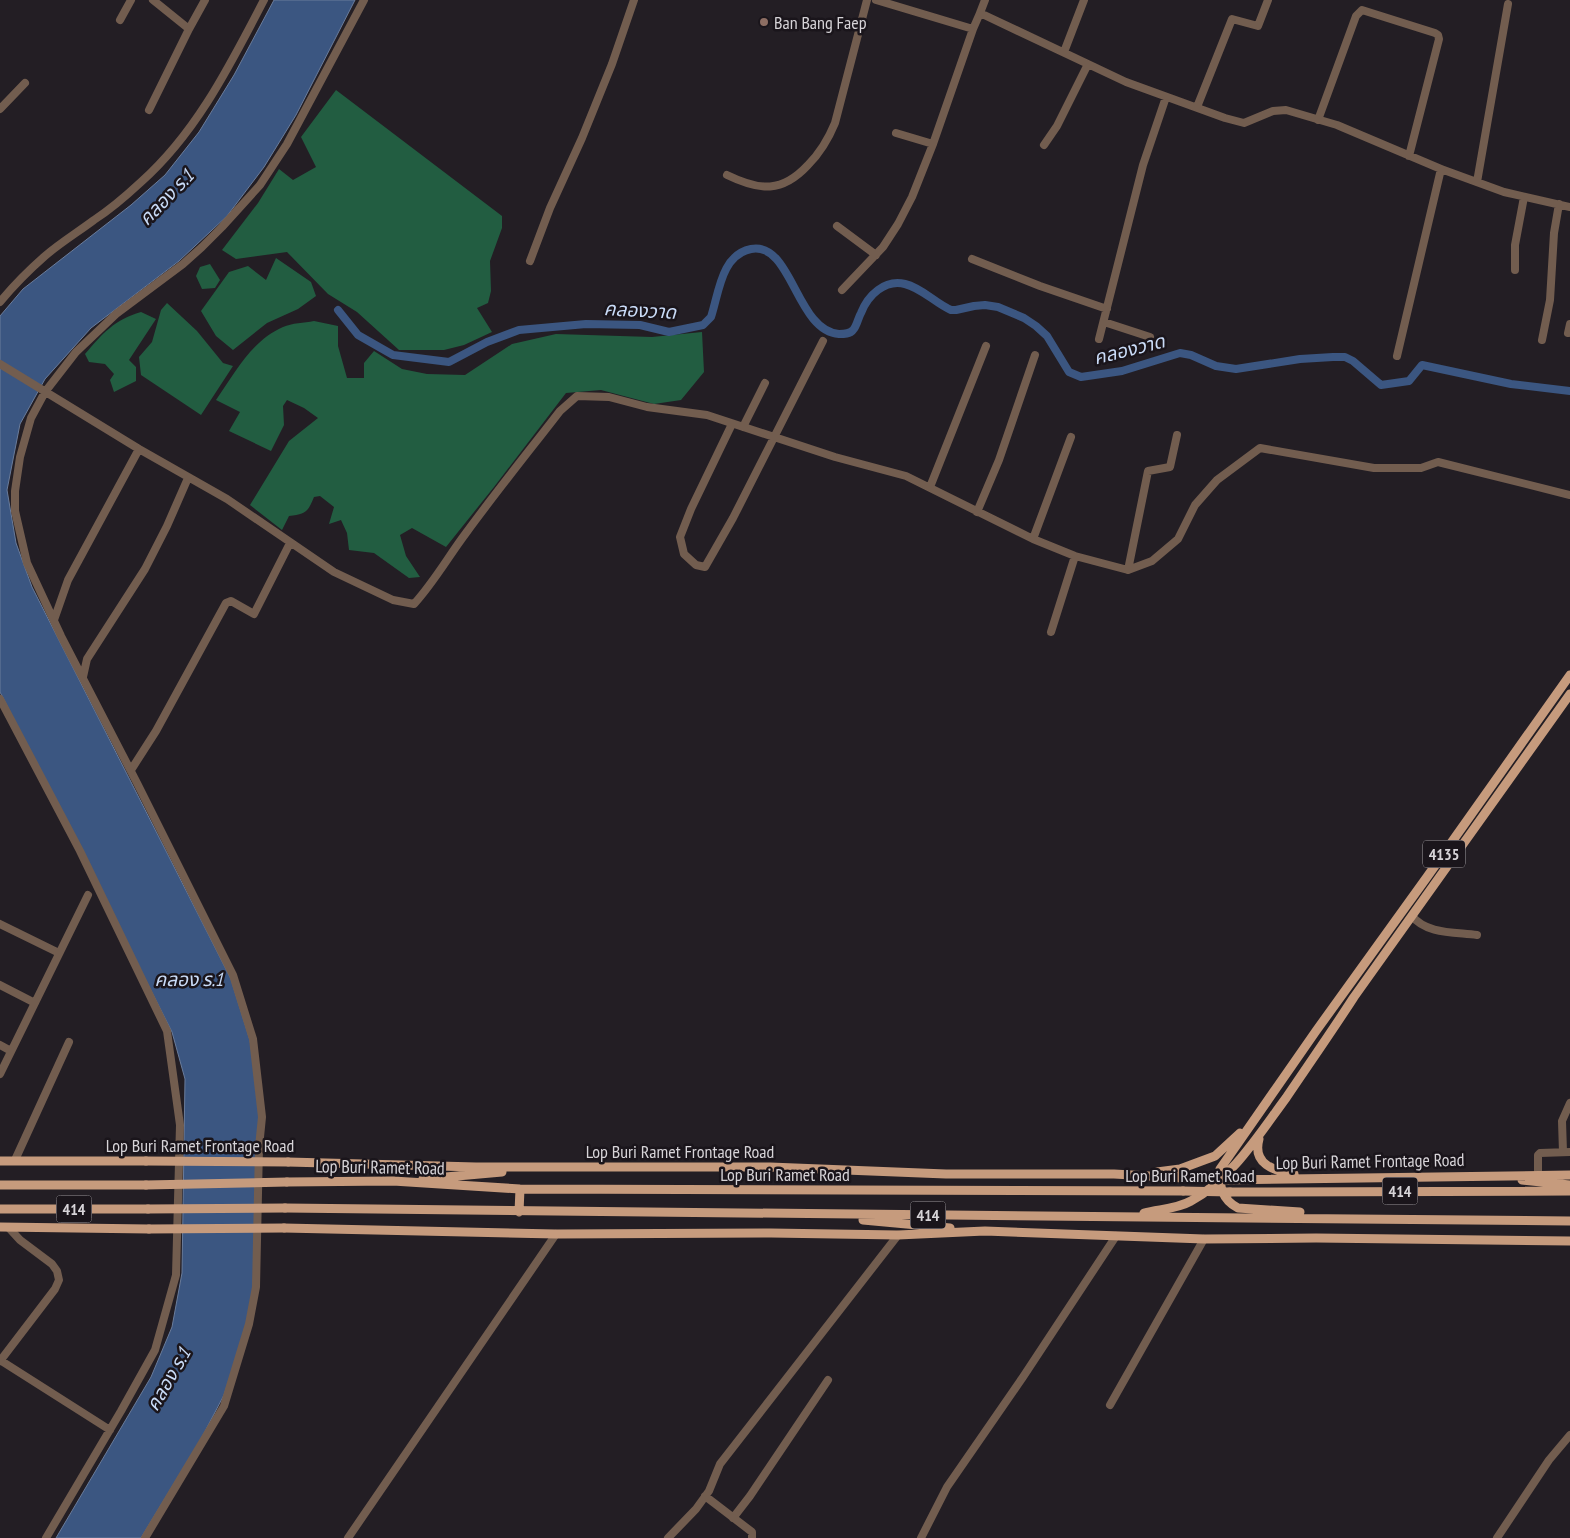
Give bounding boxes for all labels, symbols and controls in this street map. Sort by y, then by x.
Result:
place label: Ban Bang Faep [774,11,867,34]
marker: Ban Bang Faep [758,16,770,28]
water label: คลอง ร.1 [133,164,199,230]
water label: คลองวาด [603,296,678,324]
water label: คลองวาด [1091,328,1168,369]
road number: 4135 [1423,841,1465,868]
water label: คลอง ร.1 [155,967,224,991]
street label: Lop Buri Ramet Frontage Road [106,1134,294,1157]
street label: Lop Buri Ramet Frontage Road [586,1140,774,1163]
street label: Lop Buri Ramet Frontage Road [1275,1148,1465,1174]
street label: Lop Buri Ramet Road [315,1154,445,1180]
street label: Lop Buri Ramet Road [720,1163,850,1186]
street label: Lop Buri Ramet Road [1125,1164,1255,1187]
road number: 414 [1382,1178,1418,1204]
road number: 414 [56,1196,92,1222]
road number: 414 [910,1202,946,1228]
water label: คลอง ร.1 [140,1343,196,1415]

